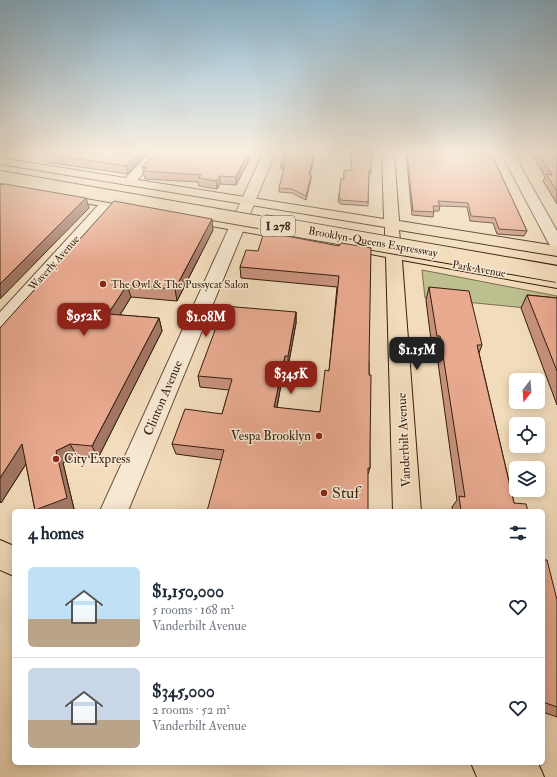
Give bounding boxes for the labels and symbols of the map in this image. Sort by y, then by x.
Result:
road number: I 278 [261,216,295,236]
street label: Brooklyn-Queens Expressway [307,224,439,261]
street label: Waverly Avenue [25,232,83,295]
street label: Park Avenue [451,258,507,280]
place label: The Owl & The Pussycat Salon [111,278,249,292]
marker: The Owl & The Pussycat Salon [98,279,108,289]
pin: $952K [56,303,112,337]
pin: $1.08M [173,304,239,338]
pin: $1.15M [384,337,450,371]
street label: Clinton Avenue [140,357,186,438]
pin: $345K [263,361,319,395]
north arrow [509,373,545,409]
street label: Vanderbilt Avenue [394,392,414,488]
place label: Vespa Brooklyn [231,428,311,445]
marker: Vespa Brooklyn [314,431,324,441]
place label: City Express [64,451,131,468]
marker: City Express [51,454,61,464]
place label: Stuf [332,483,362,503]
marker: Stuf [319,488,329,498]

